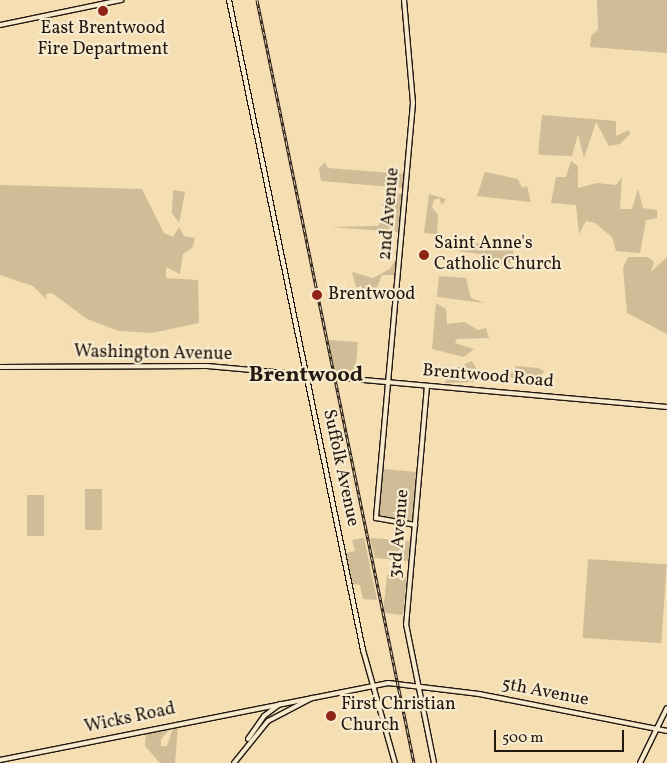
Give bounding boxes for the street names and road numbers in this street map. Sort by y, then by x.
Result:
street label: 2nd Avenue [375,167,405,261]
street label: Washington Avenue [74,342,232,366]
street label: Brentwood Road [421,361,555,393]
street label: Suffolk Avenue [317,407,363,529]
street label: 3rd Avenue [385,489,415,579]
street label: 5th Avenue [500,674,590,712]
street label: Wicks Road [83,699,177,739]

